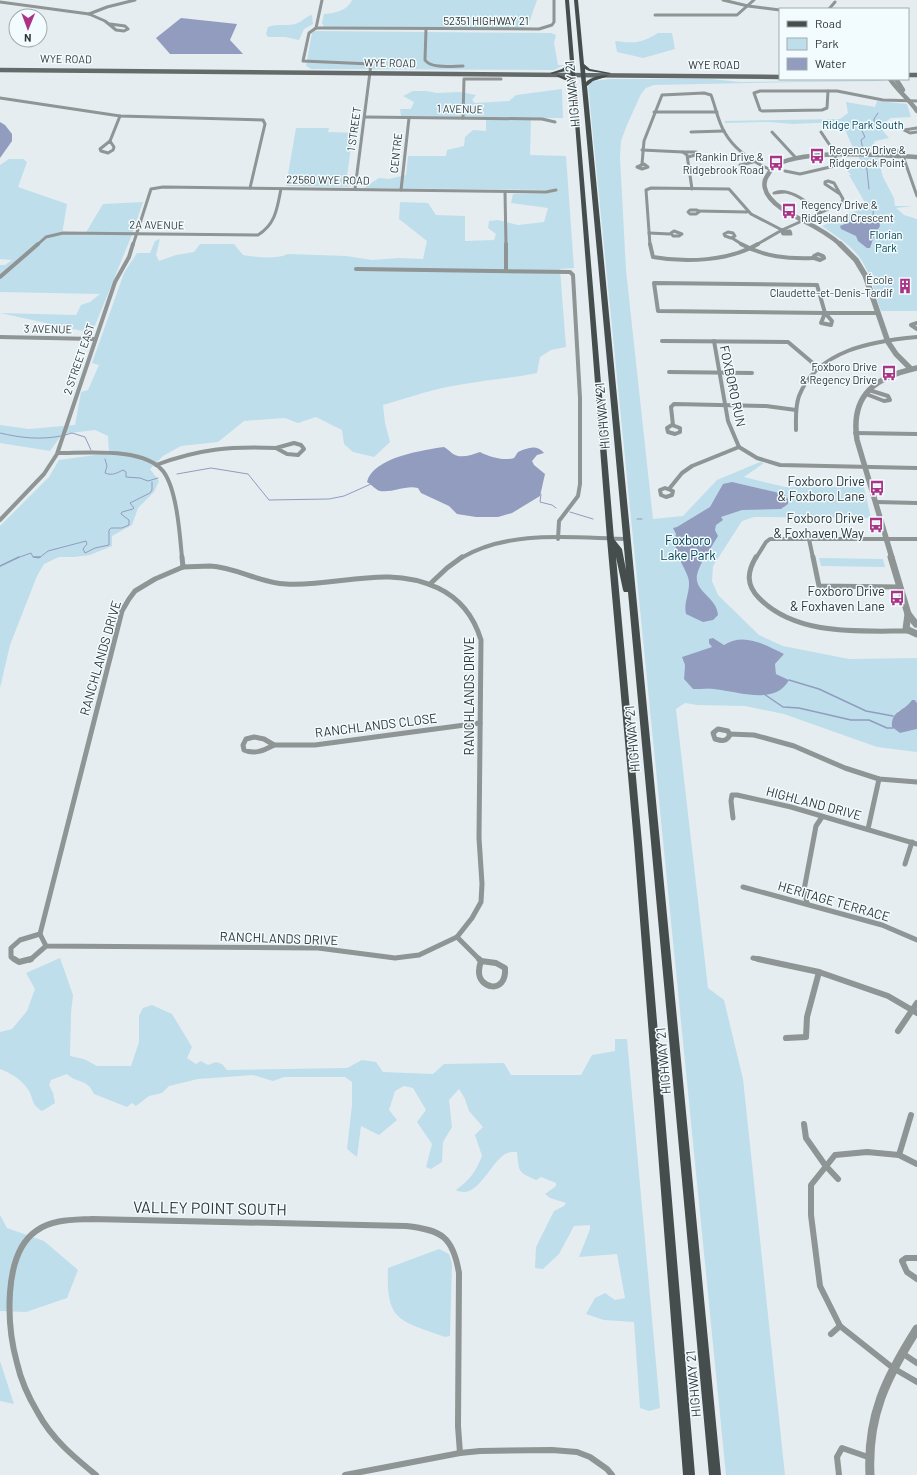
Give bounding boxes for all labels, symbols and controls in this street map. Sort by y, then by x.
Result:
north arrow [8,8,48,48]
legend [779,8,909,80]
street label: 52351 HIGHWAY 21 [443,14,529,27]
text: Road [815,16,842,30]
text: N [24,32,32,45]
text: Park [815,36,839,50]
street label: WYE ROAD [40,52,92,65]
street label: WYE ROAD [364,56,416,69]
text: Water [815,56,847,70]
street label: WYE ROAD [688,58,740,71]
street label: HIGHWAY 21 [561,60,583,128]
street label: 1 AVENUE [437,102,484,115]
street label: 1 STREET [344,106,363,152]
park label: Ridge Park South [822,118,904,131]
street label: CENTRE [387,132,404,174]
place label: Regency Drive & Ridgerock Point [829,143,906,169]
bus stop icon: Regency Drive & Ridgerock Point [808,147,826,165]
place label: Rankin Drive & Ridgebrook Road [683,150,764,176]
bus stop icon: Rankin Drive & Ridgebrook Road [767,154,785,172]
street label: 22560 WYE ROAD [286,172,370,187]
place label: Regency Drive & Ridgeland Crescent [801,198,894,224]
bus stop icon: Regency Drive & Ridgeland Crescent [780,202,798,220]
street label: 2A AVENUE [129,218,185,231]
park label: Florian Park [869,228,903,254]
place label: École Claudette-et-Denis-Tardif [770,273,893,299]
building icon: École Claudette-et-Denis-Tardif [896,277,914,295]
street label: 3 AVENUE [24,322,73,335]
street label: 2 STREET EAST [60,322,97,396]
street label: FOXBORO RUN [717,344,749,428]
place label: Foxboro Drive & Regency Drive [800,360,877,386]
bus stop icon: Foxboro Drive & Regency Drive [880,364,898,382]
street label: HIGHWAY 21 [591,382,613,450]
place label: Foxboro Drive & Foxboro Lane [778,473,865,504]
bus stop icon: Foxboro Drive & Foxboro Lane [868,479,886,497]
place label: Foxboro Drive & Foxhaven Way [773,510,864,541]
bus stop icon: Foxboro Drive & Foxhaven Way [867,516,885,534]
park label: Foxboro Lake Park [660,532,716,563]
place label: Foxboro Drive & Foxhaven Lane [790,583,885,614]
bus stop icon: Foxboro Drive & Foxhaven Lane [888,589,906,607]
street label: RANCHLANDS DRIVE [76,599,124,717]
street label: RANCHLANDS DRIVE [461,636,477,755]
street label: HIGHWAY 21 [621,705,643,773]
street label: RANCHLANDS CLOSE [314,710,438,740]
street label: HIGHLAND DRIVE [765,783,864,823]
street label: HERITAGE TERRACE [776,877,892,925]
street label: RANCHLANDS DRIVE [219,928,339,948]
street label: HIGHWAY 21 [652,1027,674,1095]
street label: VALLEY POINT SOUTH [133,1197,287,1218]
street label: HIGHWAY 21 [682,1350,704,1418]

